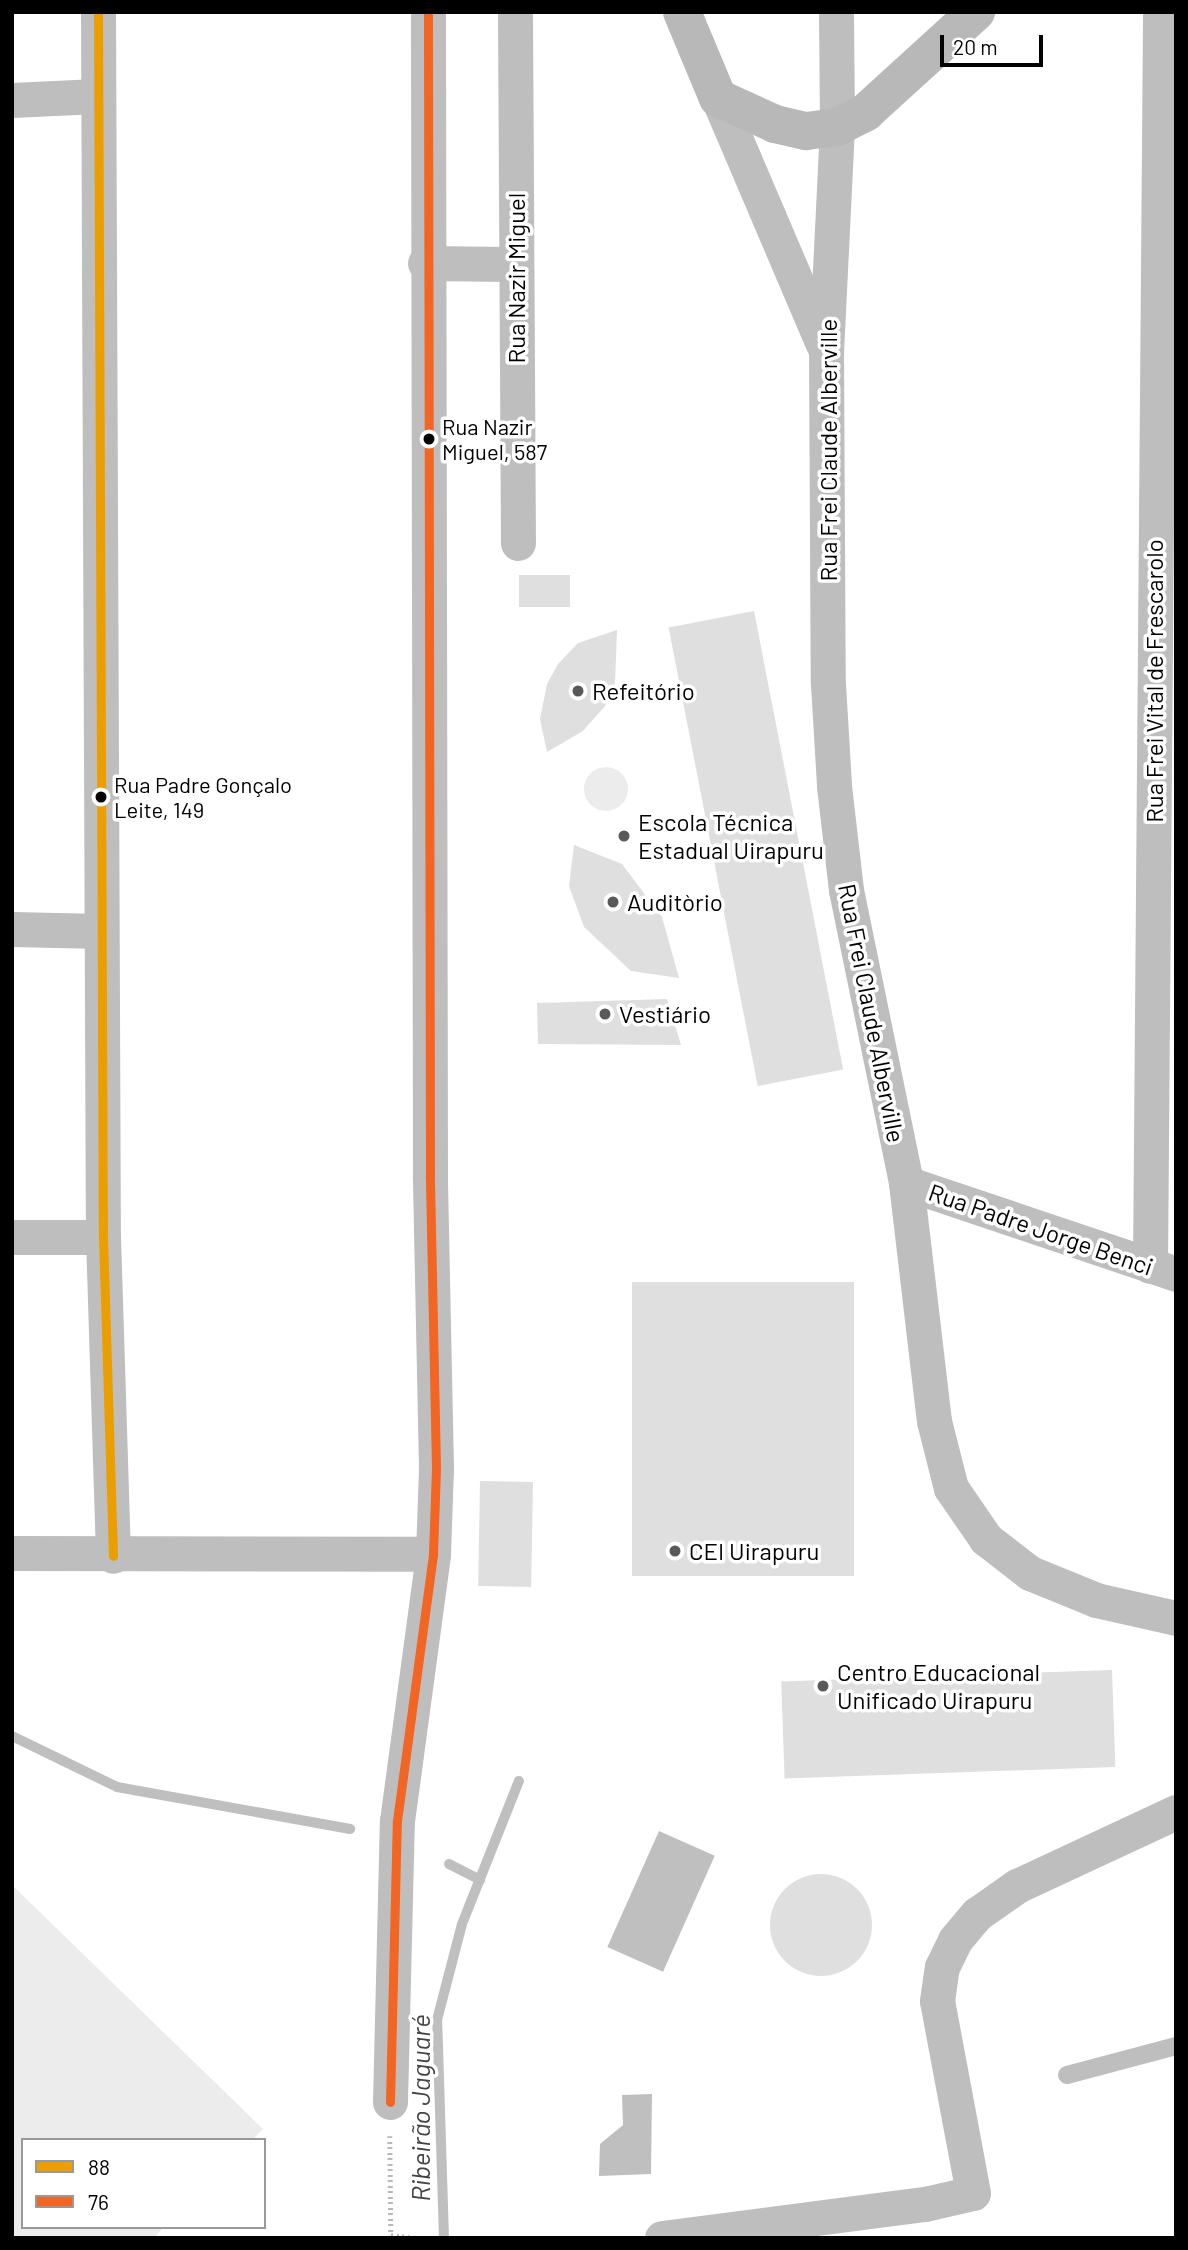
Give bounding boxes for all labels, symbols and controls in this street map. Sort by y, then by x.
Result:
scale bar [943,21,1046,65]
text: 20 m [953,34,998,59]
street label: Rua Nazir Miguel [502,193,530,363]
street label: Rua Frei Claude Alberville [814,319,842,581]
place label: Rua Nazir Miguel, 587 [442,413,547,464]
marker: Rua Nazir Miguel, 587 [422,432,436,446]
street label: Rua Frei Vital de Frescarolo [1140,539,1168,823]
place label: Refeitório [592,677,695,705]
marker: Refeitório [570,683,586,699]
place label: Rua Padre Gonçalo Leite, 149 [114,771,292,822]
marker: Rua Padre Gonçalo Leite, 149 [94,790,108,804]
place label: Escola Técnica Estadual Uirapuru [638,808,824,864]
marker: Escola Técnica Estadual Uirapuru [616,828,632,844]
street label: Rua Frei Claude Alberville [833,881,911,1145]
place label: Auditòrio [627,888,723,916]
marker: Auditòrio [605,894,621,910]
place label: Vestiário [619,1000,711,1028]
marker: Vestiário [597,1006,613,1022]
street label: Rua Padre Jorge Benci [925,1177,1157,1281]
place label: CEI Uirapuru [689,1537,819,1565]
marker: CEI Uirapuru [667,1543,683,1559]
place label: Centro Educacional Unificado Uirapuru [837,1658,1040,1714]
marker: Centro Educacional Unificado Uirapuru [815,1678,831,1694]
water label: Ribeirão Jaguaré [404,2014,436,2202]
legend [21,2138,266,2229]
text: 88 [88,2154,110,2179]
text: 76 [88,2189,109,2214]

